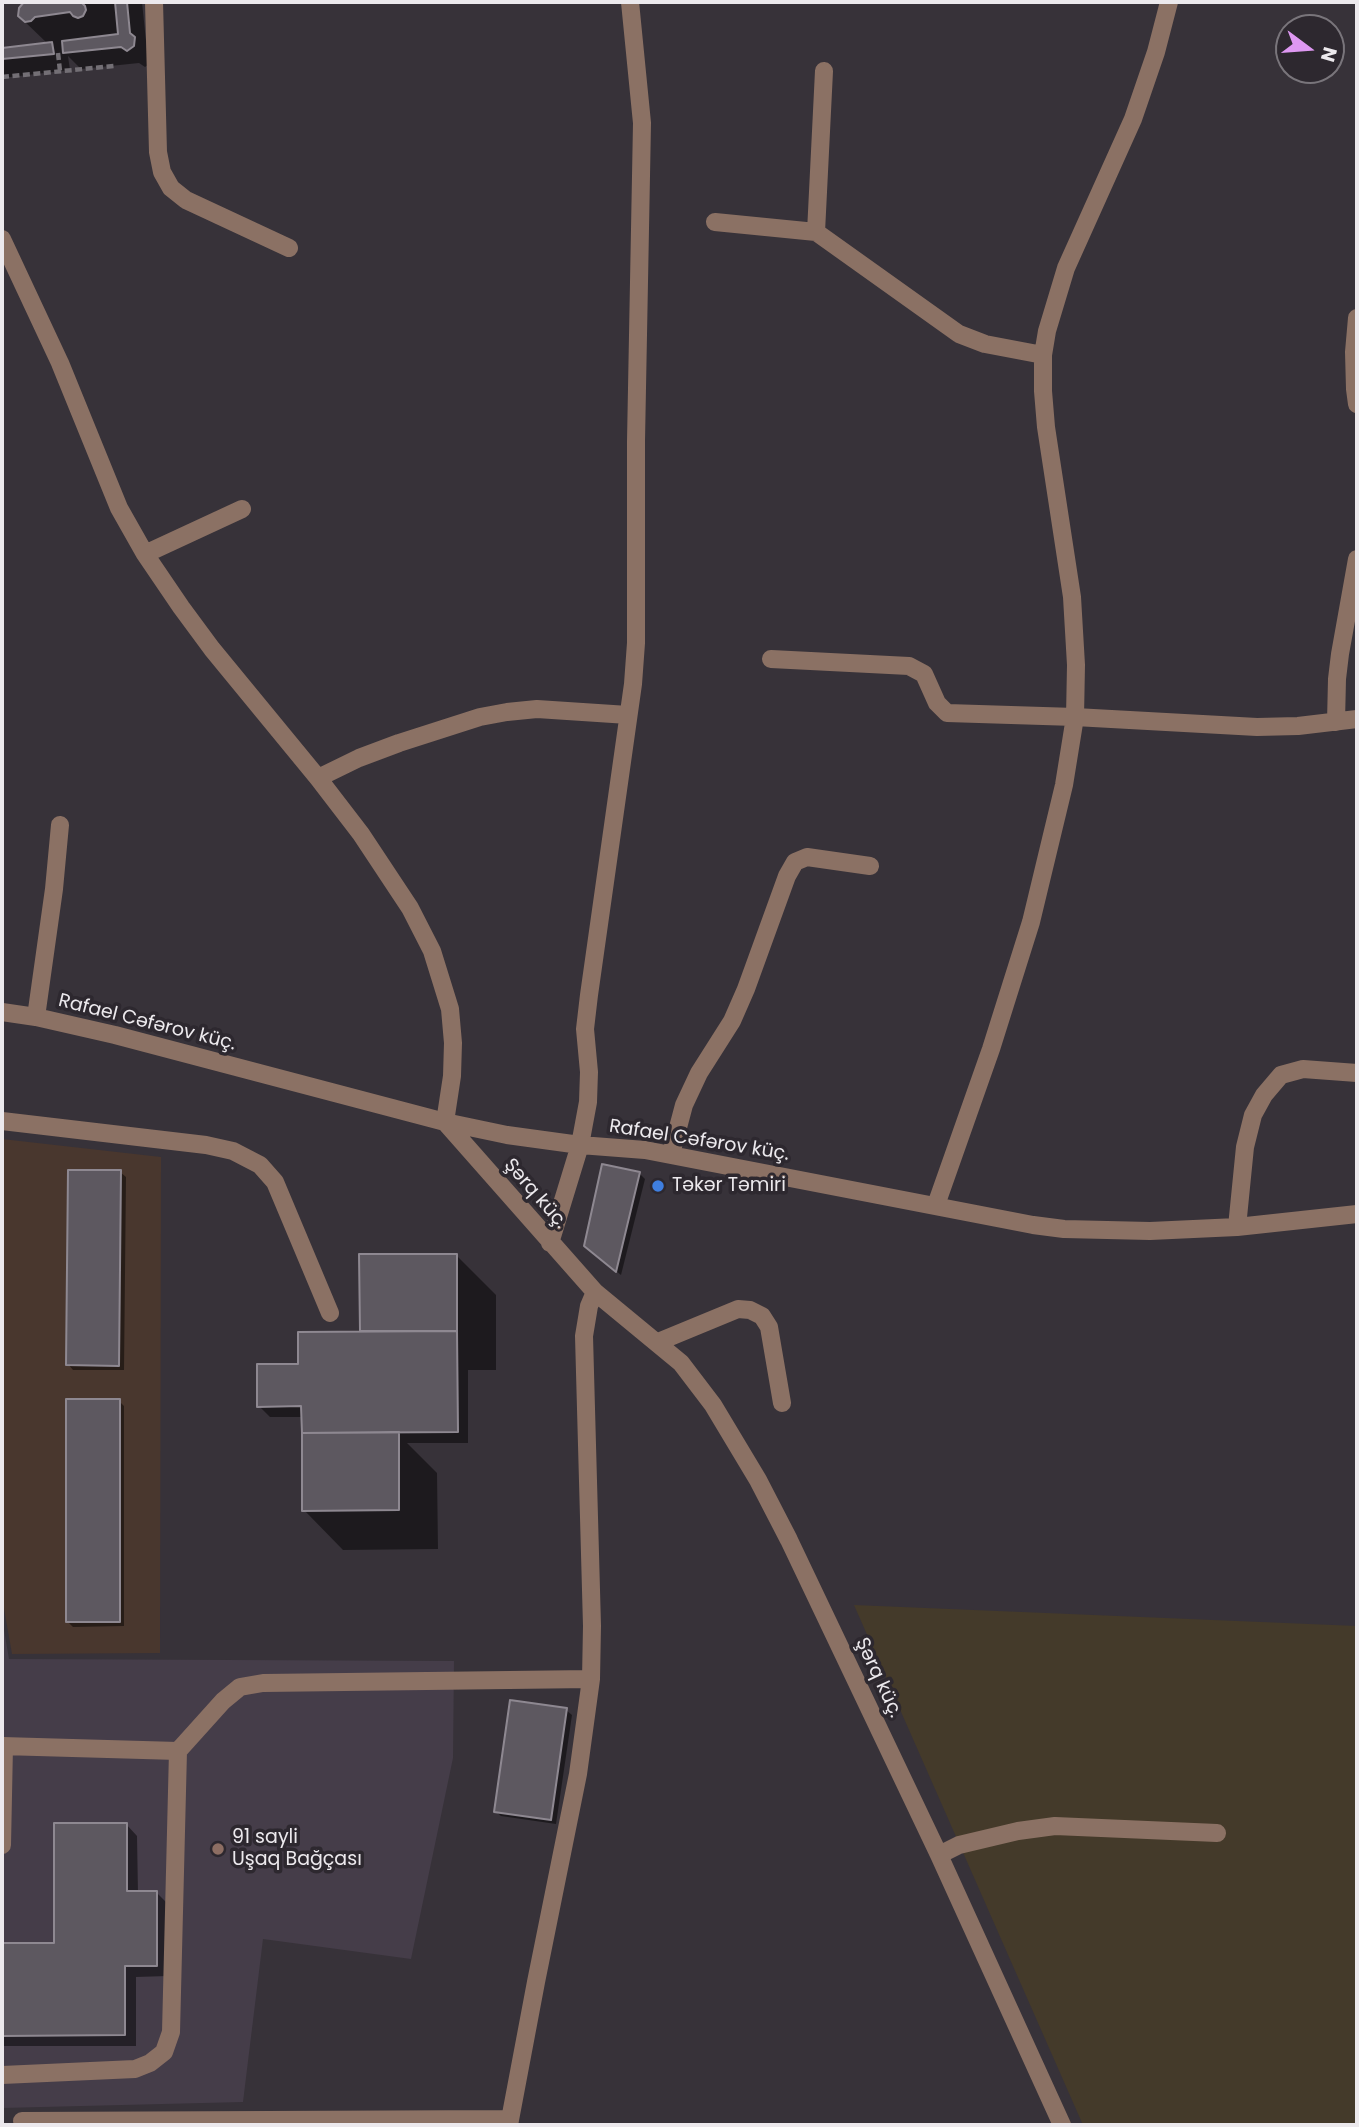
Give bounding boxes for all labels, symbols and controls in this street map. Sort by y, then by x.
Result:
north arrow [1275,14,1345,84]
text: N [1314,44,1344,65]
street label: Rafael Cəfərov küç. [56,990,238,1056]
street label: Rafael Cəfərov küç. [607,1116,791,1166]
street label: Şərq küç. [498,1154,572,1234]
place label: Təkər Təmiri [672,1175,786,1197]
marker: Təkər Təmiri [650,1178,666,1194]
street label: Şərq küç. [850,1634,906,1722]
place label: 91 sayli Uşaq Bağçası [232,1827,362,1871]
marker: 91 sayli Uşaq Bağçası [210,1841,226,1857]

